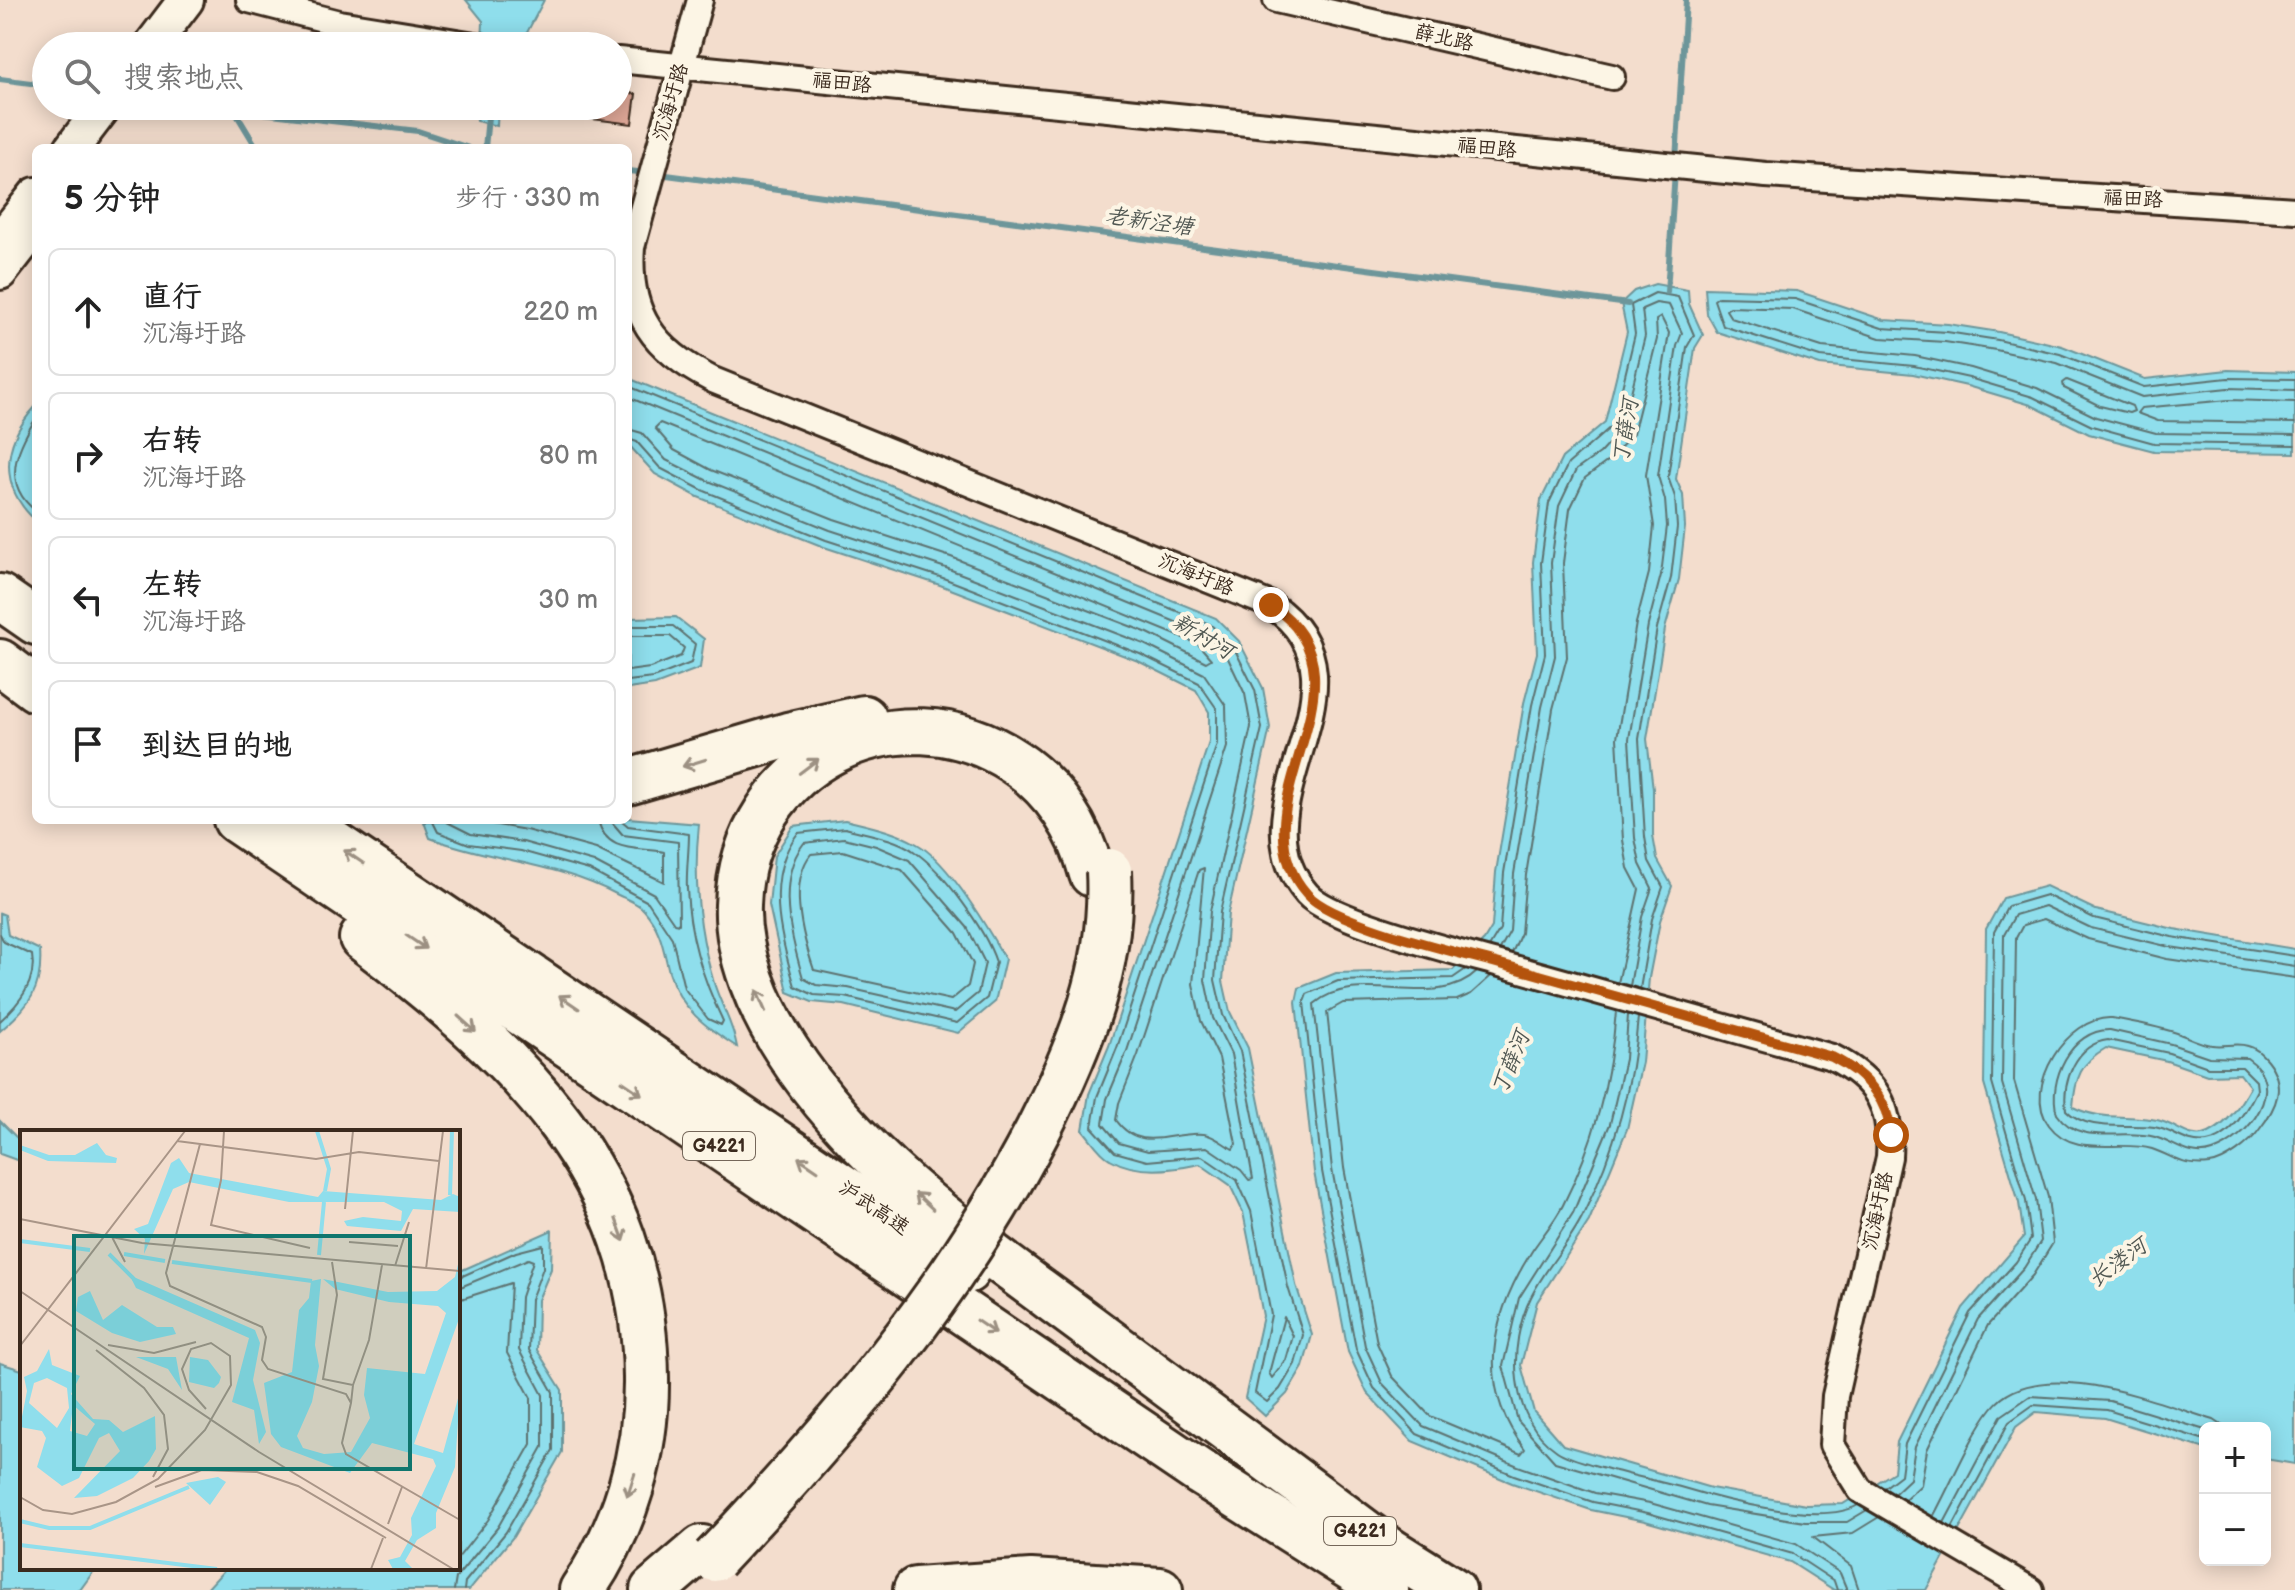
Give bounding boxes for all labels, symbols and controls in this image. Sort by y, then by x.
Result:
street label: 薛北路 [1412,20,1477,57]
search box [32,32,632,120]
icon: search [60,54,104,98]
street label: 沉海圩路 [648,59,694,144]
text: 搜索地点 [124,60,244,96]
street label: 福田路 [811,68,874,98]
street label: 福田路 [1456,133,1519,163]
text: 5 分钟 [64,178,161,219]
text: 步行 · 330 m [455,183,600,214]
street label: 福田路 [2102,185,2165,213]
water label: 老新泾塘 [1104,203,1196,242]
text: 直行 [142,279,202,315]
icon: ahead [66,290,110,334]
text: 220 m [524,297,598,328]
text: 沉海圩路 [142,319,246,350]
water label: 丁薛河 [1608,393,1645,466]
text: 右转 [142,423,202,459]
icon: right [66,434,110,478]
text: 80 m [539,441,598,472]
text: 沉海圩路 [142,463,246,494]
street label: 沉海圩路 [1154,549,1239,601]
text: 左转 [142,567,202,603]
icon: left [66,578,110,622]
text: 30 m [538,585,598,616]
route end [1253,587,1289,623]
text: 沉海圩路 [142,607,246,638]
water label: 新村河 [1168,608,1241,667]
icon: arrive [66,722,110,766]
text: 到达目的地 [142,728,292,764]
one-way arrow [682,756,708,771]
one-way arrow [798,758,819,775]
one-way arrow [343,849,365,865]
one-way arrow [405,934,427,950]
one-way arrow [753,989,768,1013]
one-way arrow [559,994,581,1011]
one-way arrow [457,1014,477,1032]
water label: 丁薛河 [1486,1025,1537,1099]
one-way arrow [620,1079,642,1096]
route start [1873,1117,1909,1153]
inset map [20,1130,460,1570]
road number: G4221 [683,1132,755,1160]
one-way arrow [797,1155,820,1171]
street label: 沉海圩路 [1858,1168,1898,1253]
street label: 沪武高速 [834,1176,914,1240]
one-way arrow [914,1192,934,1211]
one-way arrow [614,1218,628,1242]
water label: 长溇河 [2083,1231,2155,1293]
one-way arrow [975,1319,997,1335]
map controls [2199,1422,2271,1566]
button: + [2199,1422,2271,1494]
one-way arrow [623,1473,638,1498]
button: − [2199,1494,2271,1566]
road number: G4221 [1324,1517,1396,1545]

